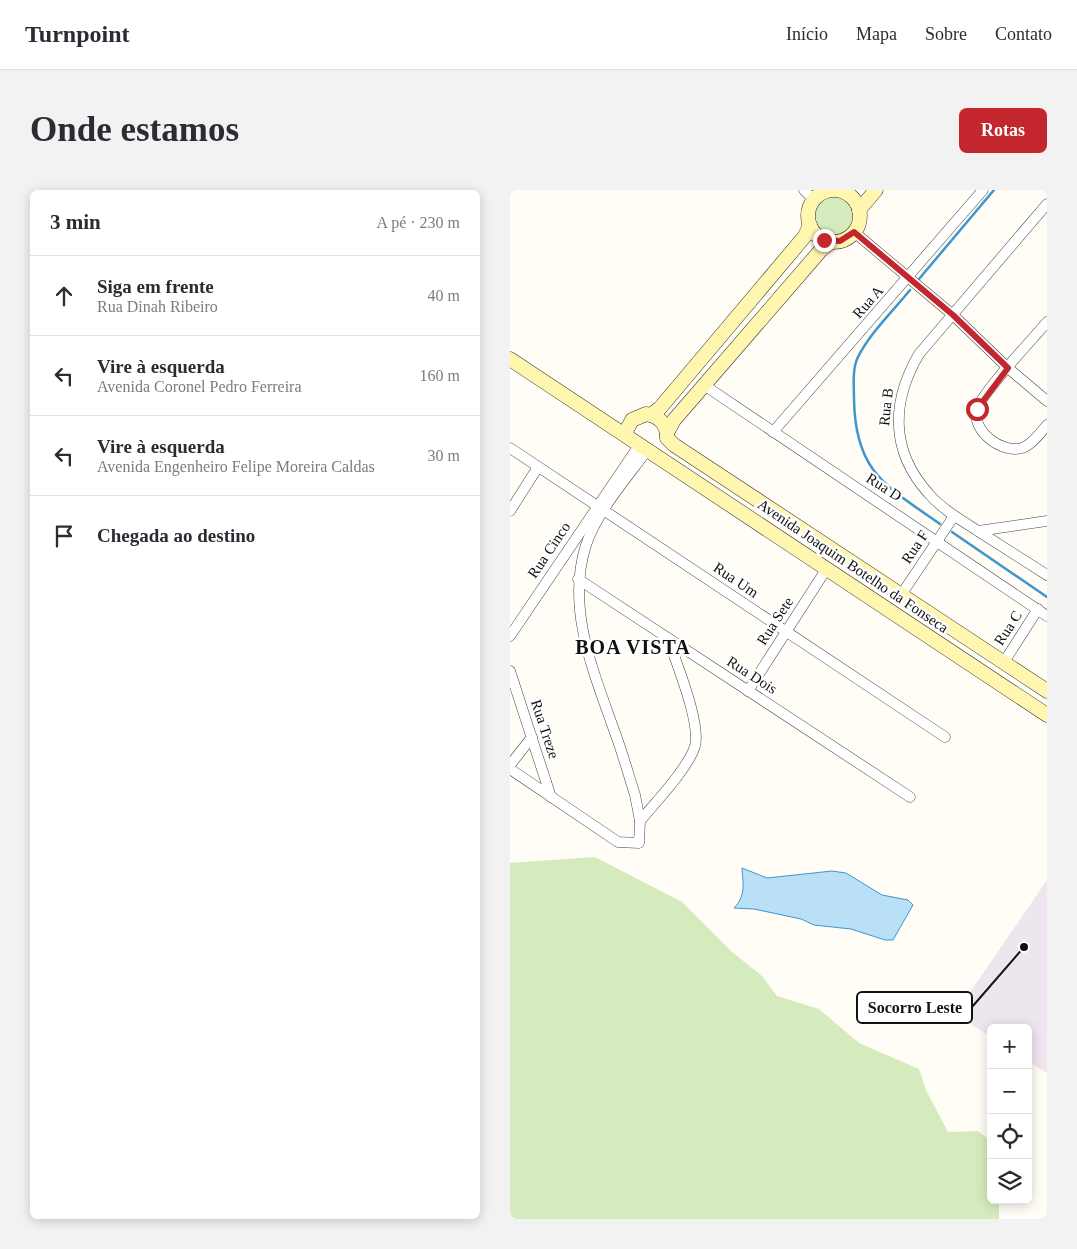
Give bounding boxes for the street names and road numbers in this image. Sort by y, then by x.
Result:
street label: Rua A [850,282,887,322]
street label: Rua B [876,387,896,427]
street label: Rua D [863,470,905,504]
street label: Avenida Joaquim Botelho da Fonseca [755,496,952,636]
street label: Rua Cinco [525,519,573,581]
street label: Rua F [898,527,932,567]
street label: Rua Um [711,559,762,601]
street label: Rua Sete [754,594,797,648]
street label: Rua C [991,608,1025,648]
street label: Rua Dois [724,653,780,697]
street label: Rua Treze [528,697,562,761]

